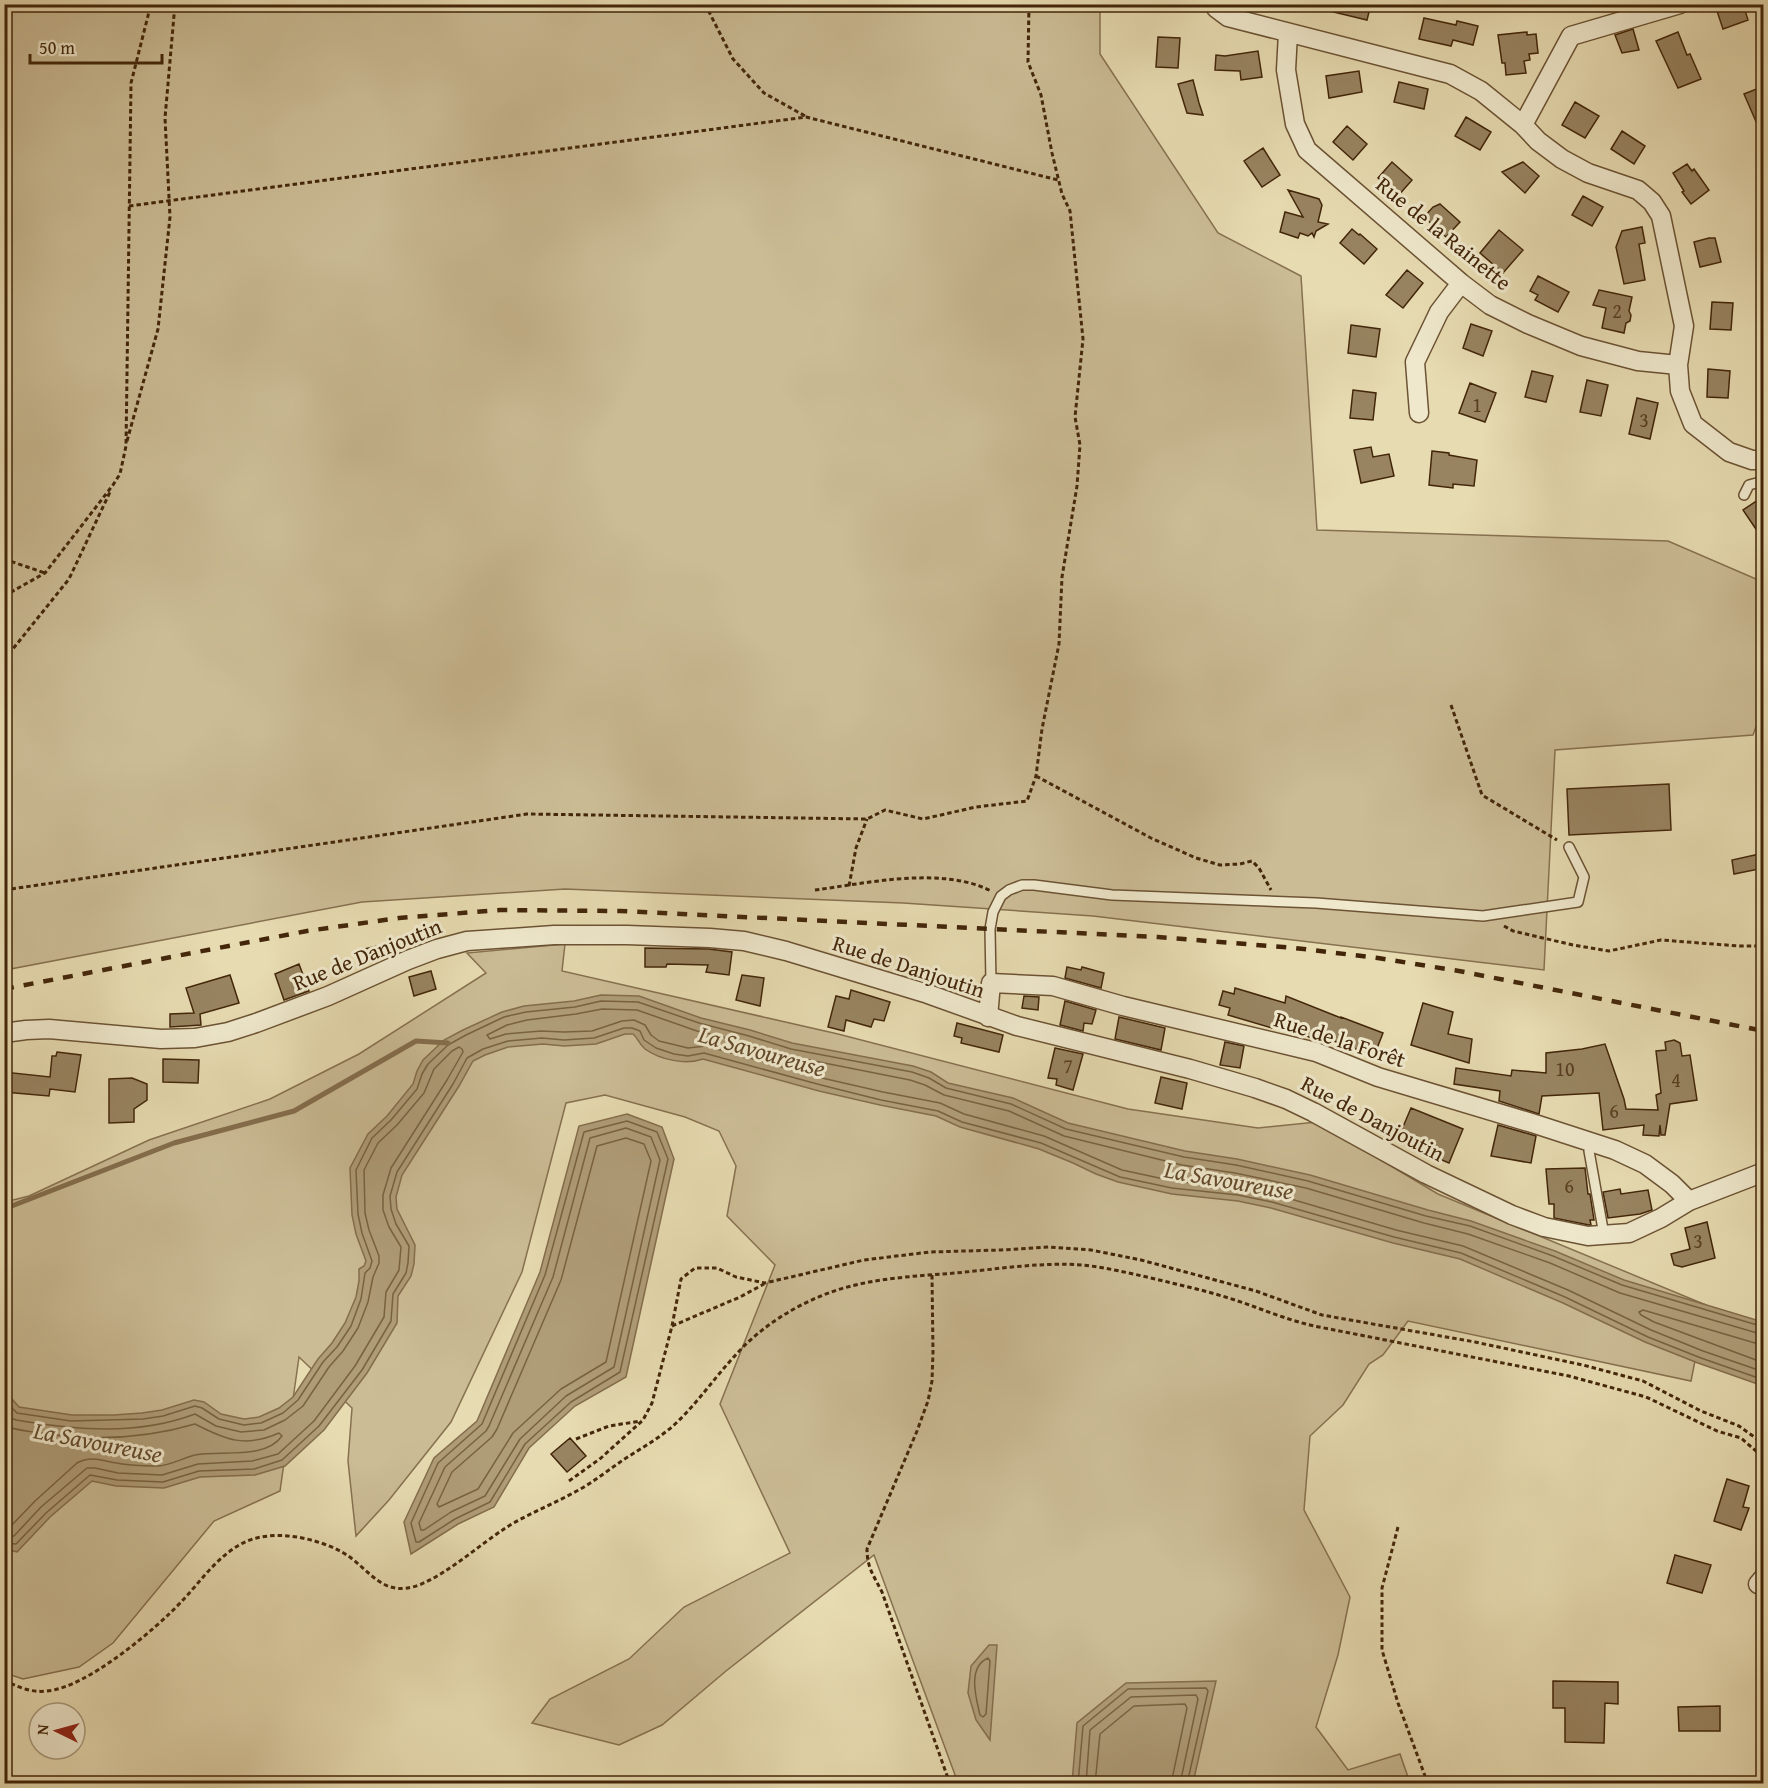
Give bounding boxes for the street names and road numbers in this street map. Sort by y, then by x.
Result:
street label: Rue de la Rainette [1369,168,1519,298]
street label: Rue de Danjoutin [288,909,447,998]
street label: Rue de Danjoutin [829,926,990,1006]
street label: Rue de la Forêt [1270,1003,1410,1075]
street label: Rue de Danjoutin [1296,1067,1451,1170]

